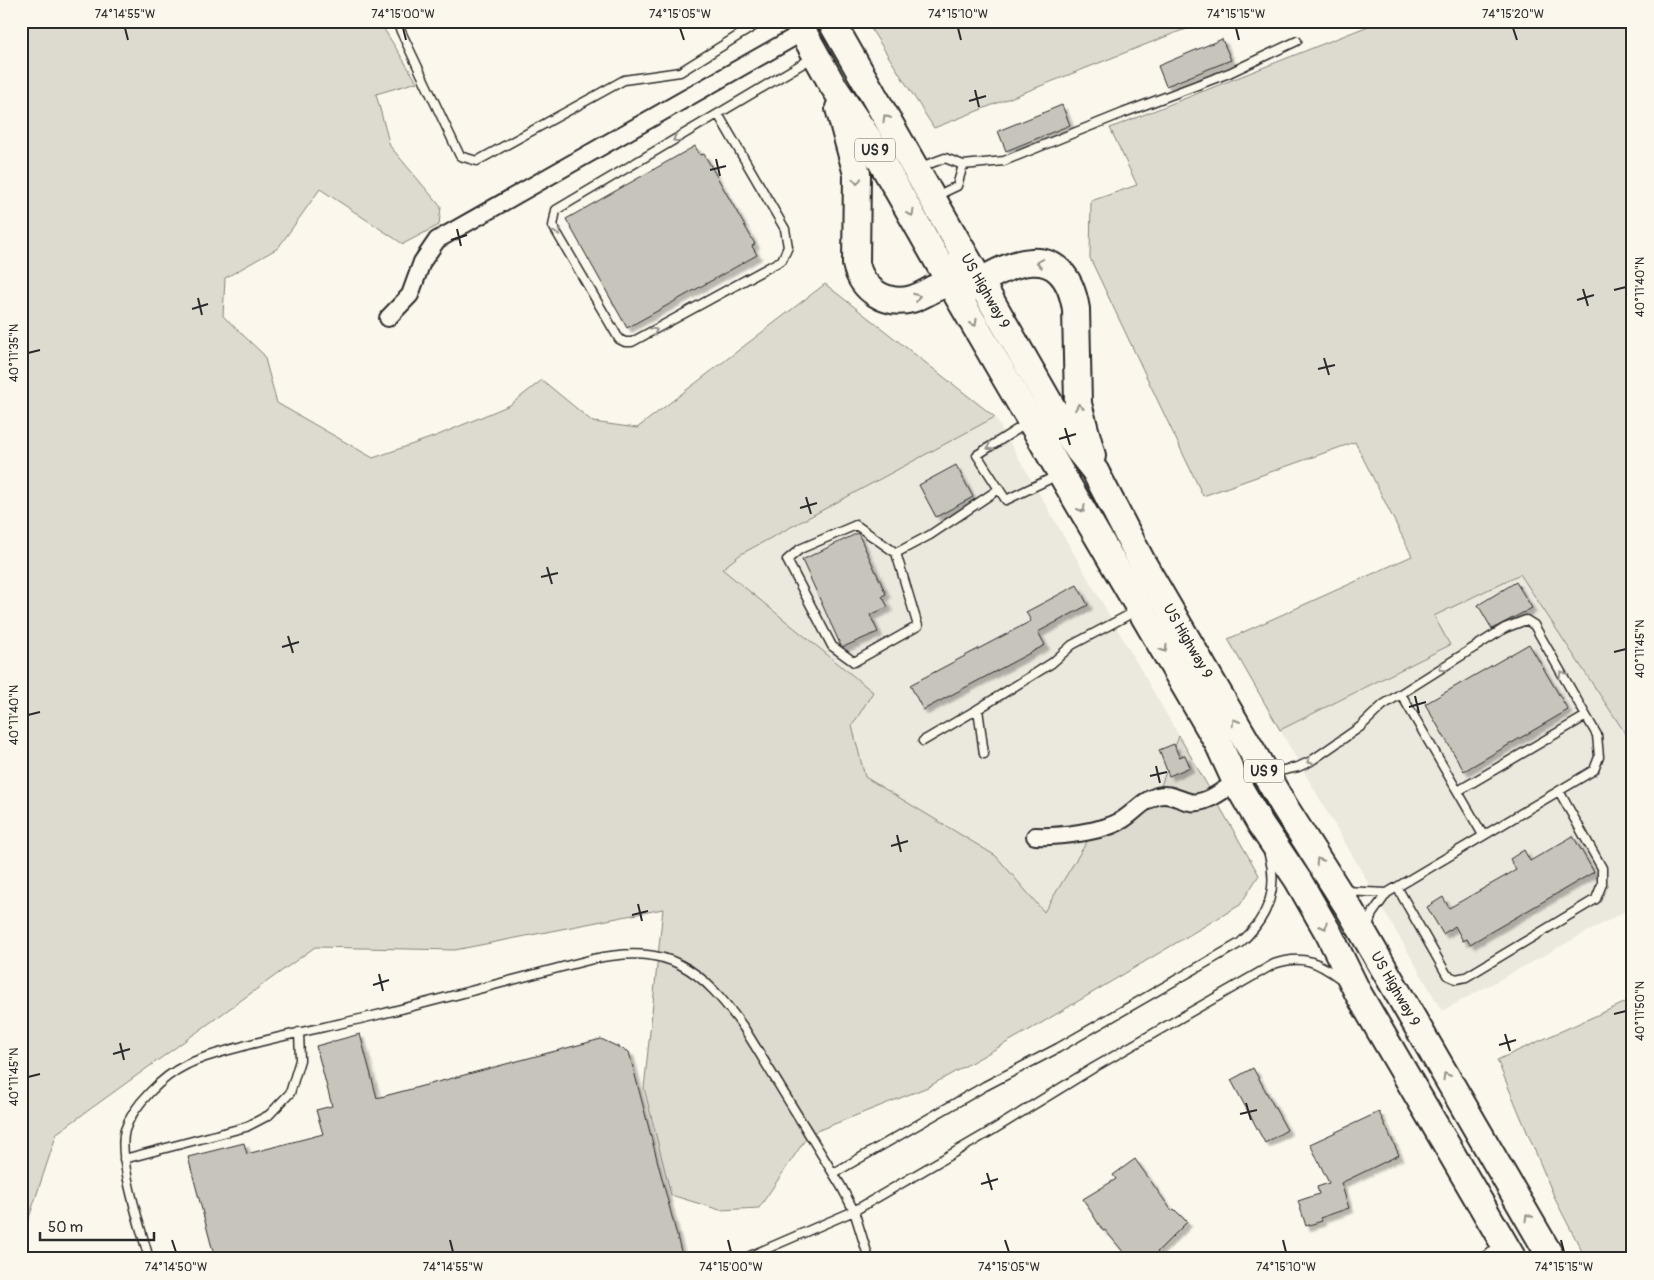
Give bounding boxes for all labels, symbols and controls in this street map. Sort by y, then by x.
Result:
text: 74°14'55"W [95,7,155,22]
text: 74°15'00"W [371,7,435,22]
text: 74°15'05"W [649,7,711,22]
text: 74°15'10"W [928,7,988,22]
text: 74°15'15"W [1207,7,1265,22]
text: 74°15'20"W [1482,7,1544,22]
one-way arrow [882,114,892,123]
one-way arrow [672,132,681,142]
road number: US 9 [855,138,895,162]
one-way arrow [852,178,862,186]
one-way arrow [905,208,915,217]
one-way arrow [551,226,561,235]
street label: US Highway 9 [956,250,1014,332]
text: 40°11'40"N [1633,257,1648,317]
one-way arrow [1036,258,1045,268]
one-way arrow [912,293,920,303]
one-way arrow [967,318,977,327]
text: 40°11'35"N [7,324,22,382]
one-way arrow [649,327,658,337]
one-way arrow [1075,403,1085,411]
one-way arrow [986,441,995,450]
one-way arrow [1075,504,1085,513]
street label: US Highway 9 [1159,600,1217,682]
text: 40°11'45"N [1633,620,1648,678]
one-way arrow [1157,644,1167,653]
one-way arrow [1439,661,1448,671]
one-way arrow [1558,670,1568,679]
text: 40°11'40"N [7,685,22,745]
one-way arrow [1231,718,1241,727]
one-way arrow [1306,755,1315,765]
road number: US 9 [1244,759,1284,782]
one-way arrow [1315,857,1325,866]
one-way arrow [1318,920,1328,929]
street label: US Highway 9 [1366,948,1425,1030]
text: 40°11'50"N [1633,981,1648,1041]
text: 40°11'45"N [7,1048,22,1106]
one-way arrow [1442,1072,1452,1081]
scale bar [40,1210,154,1242]
one-way arrow [1524,1213,1534,1222]
text: 50 m [48,1218,83,1237]
text: 74°14'50"W [145,1260,207,1275]
text: 74°14'55"W [423,1260,483,1275]
text: 74°15'00"W [699,1260,763,1275]
text: 74°15'05"W [978,1260,1040,1275]
text: 74°15'10"W [1256,1260,1316,1275]
text: 74°15'15"W [1535,1260,1593,1275]

